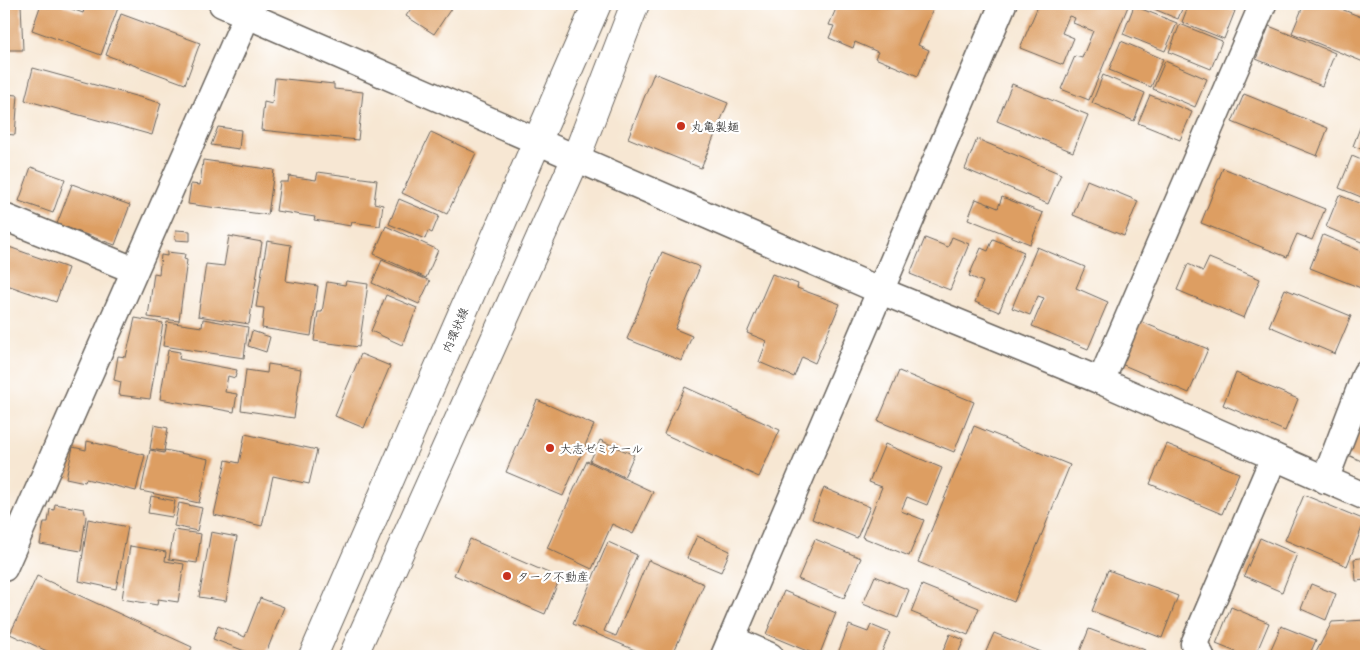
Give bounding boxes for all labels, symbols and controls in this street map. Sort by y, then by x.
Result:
place label: 丸亀製麺 [691,119,739,134]
marker: 丸亀製麺 [675,120,687,132]
street label: 内環状線 [439,305,471,355]
place label: 大志ゼミナール [560,441,643,456]
marker: 大志ゼミナール [544,442,556,454]
place label: ターク不動産 [517,569,589,584]
marker: ターク不動産 [501,570,513,582]

